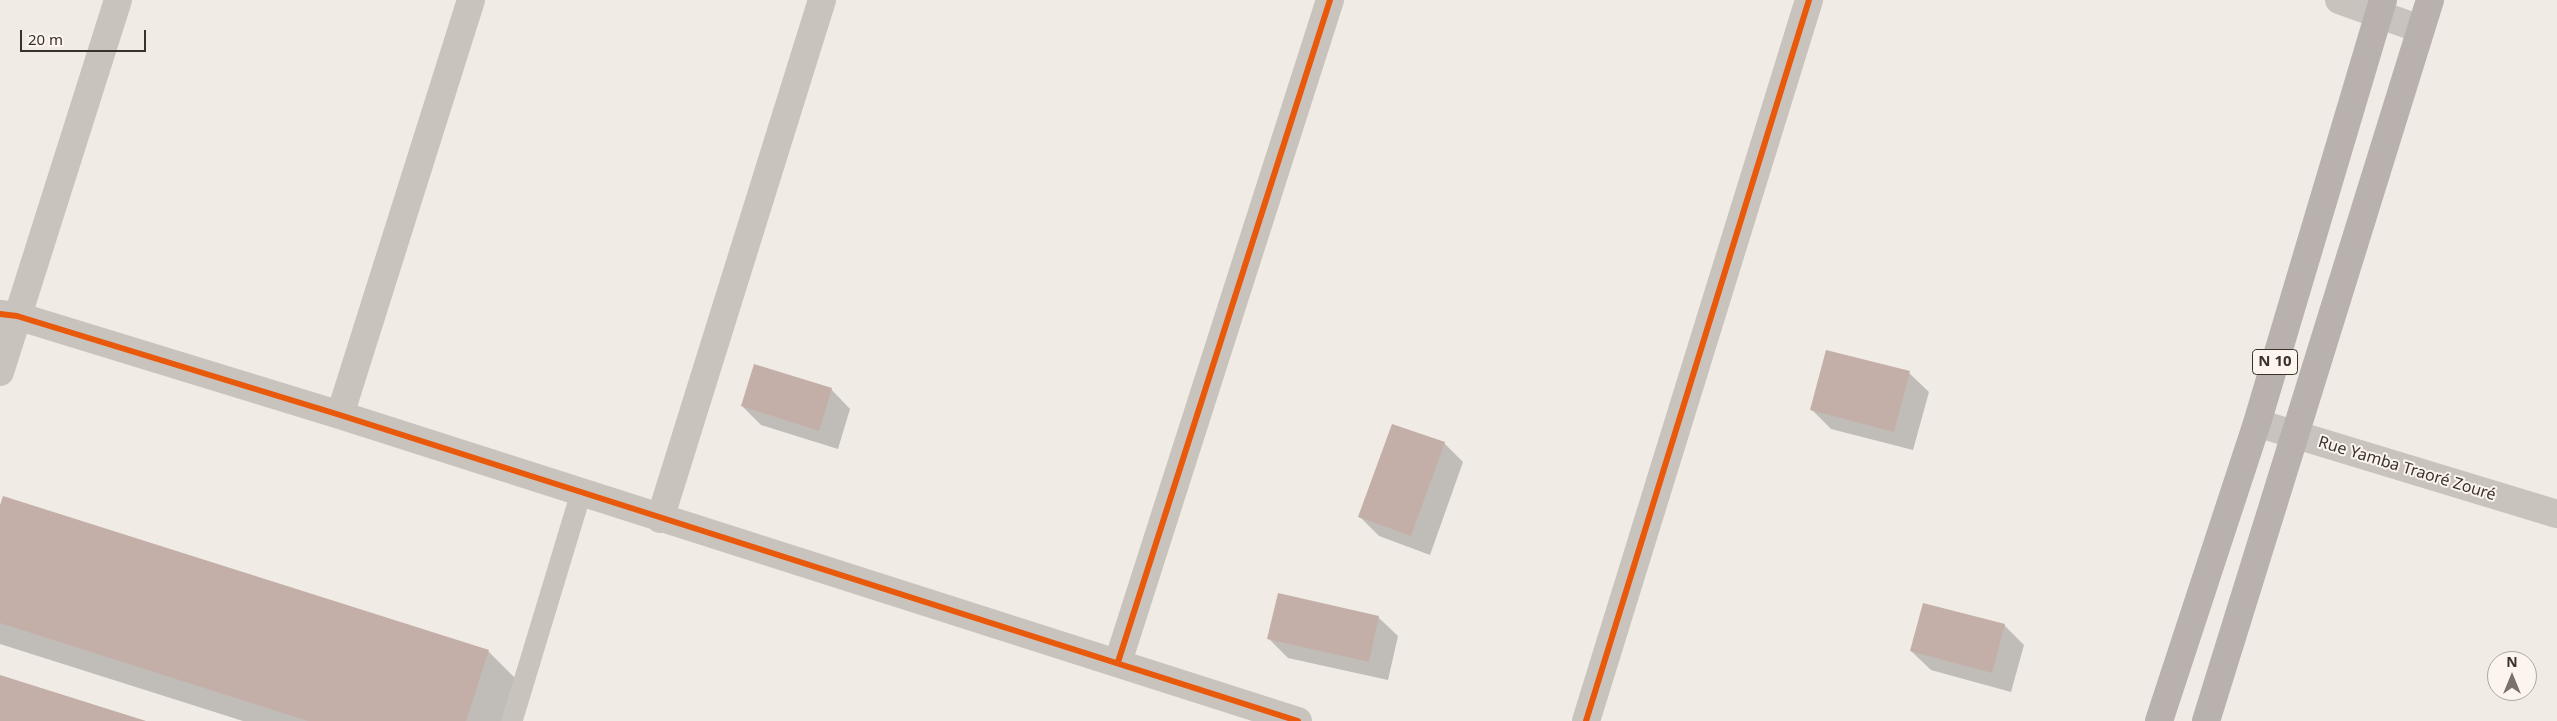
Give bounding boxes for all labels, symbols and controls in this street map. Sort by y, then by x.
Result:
scale bar [22,20,149,52]
text: 20 m [28,29,63,49]
road number: N 10 [2252,350,2298,374]
street label: Rue Yamba Traoré Zouré [2316,433,2498,505]
north arrow [2487,651,2537,701]
text: N [2506,652,2518,671]

